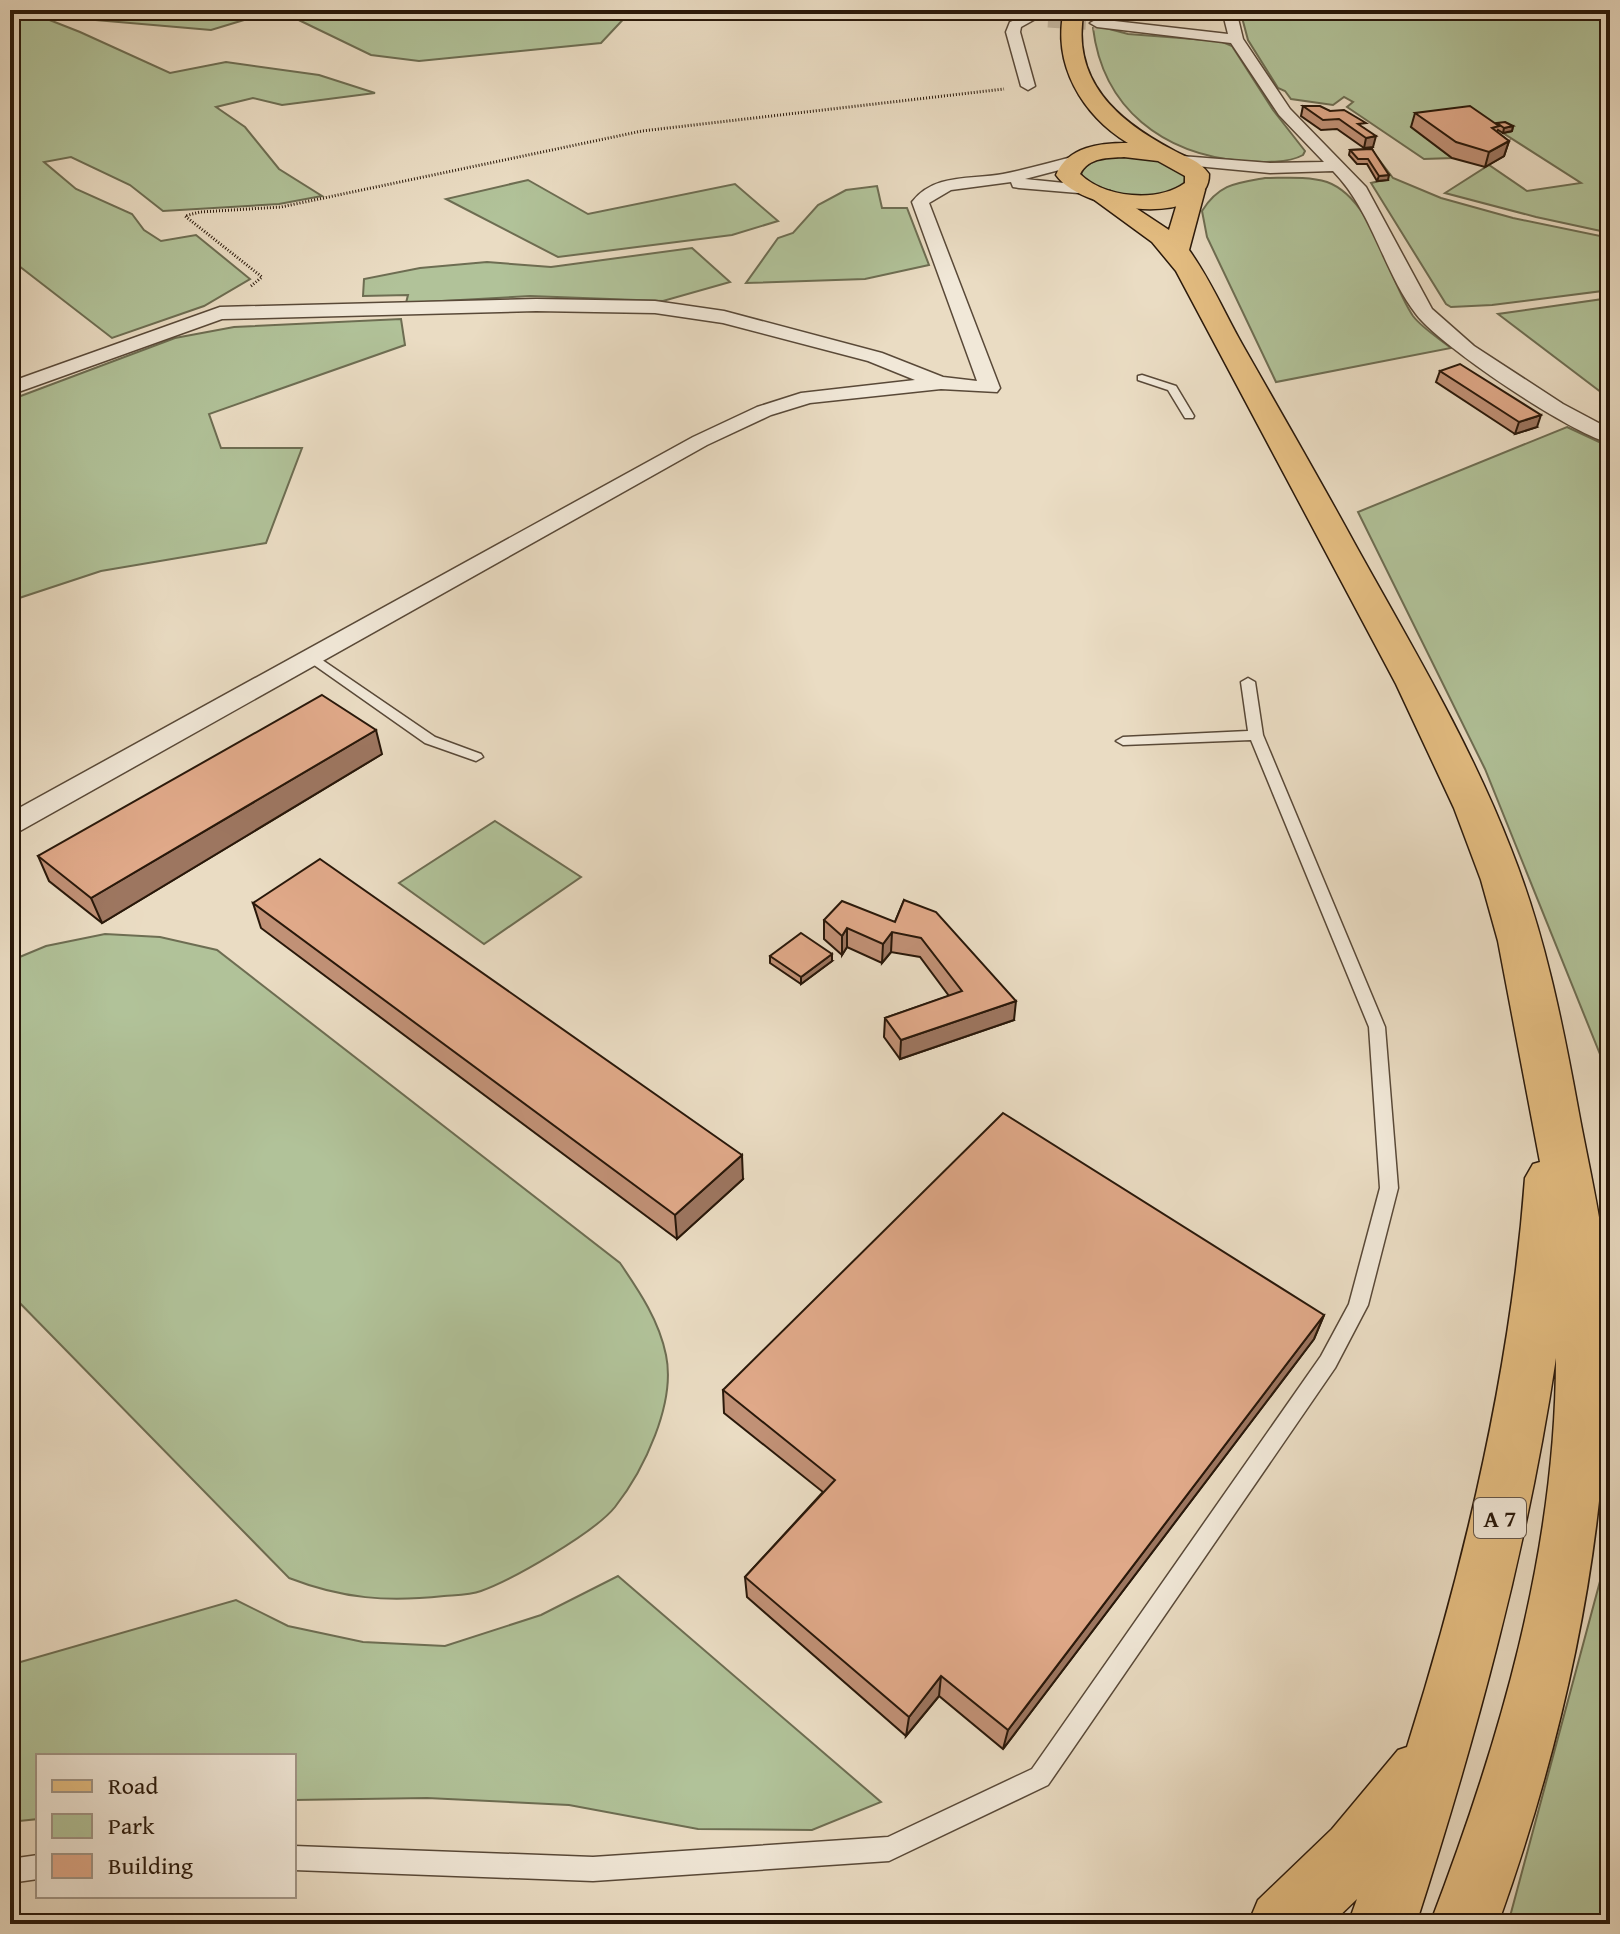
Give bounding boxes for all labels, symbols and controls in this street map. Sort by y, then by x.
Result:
road number: A 7 [1474,1498,1526,1538]
legend [36,1754,296,1898]
text: Road [108,1768,158,1803]
text: Park [108,1808,155,1843]
text: Building [108,1848,193,1883]

